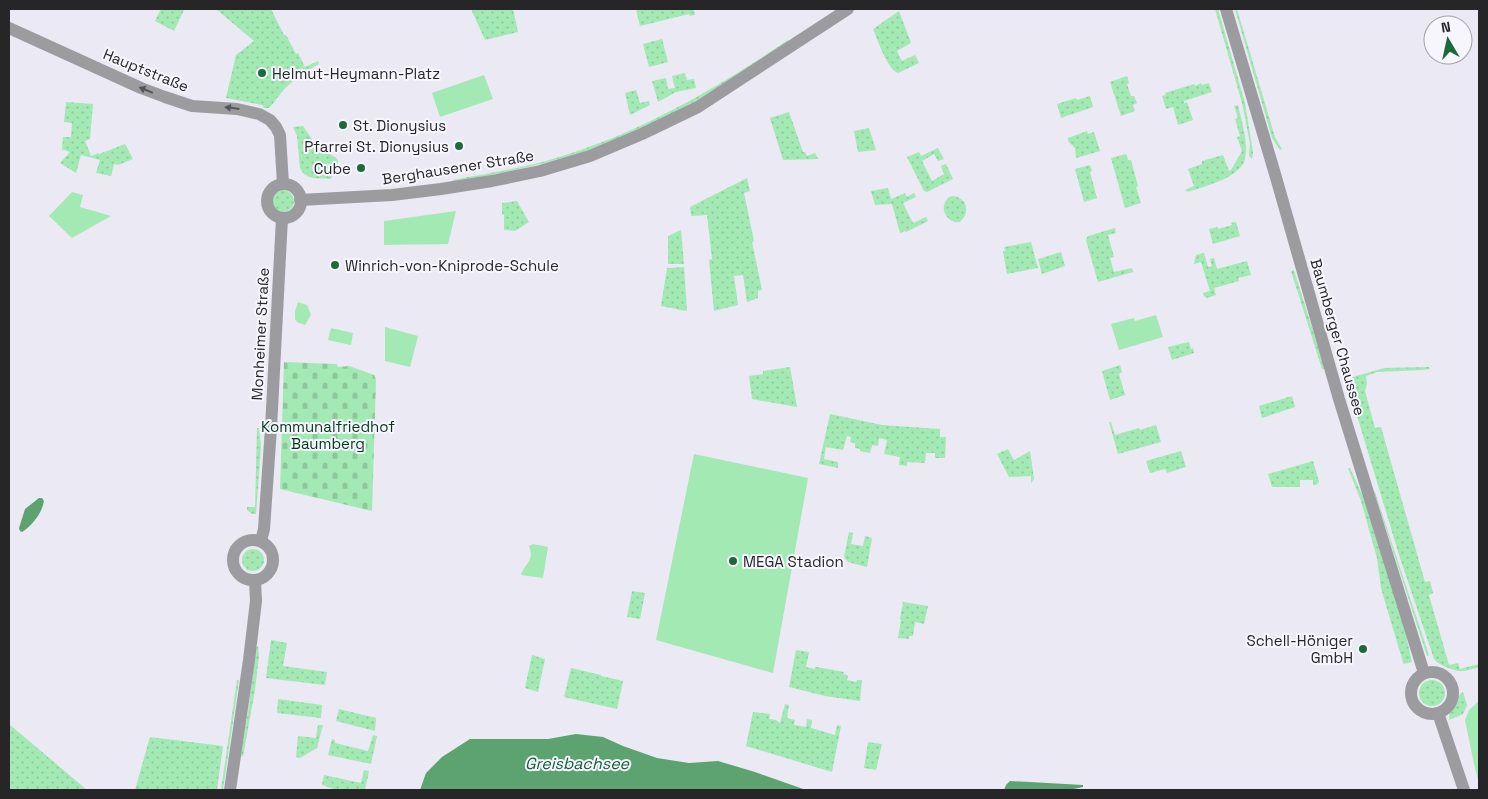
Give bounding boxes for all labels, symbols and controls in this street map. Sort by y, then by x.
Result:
north arrow [1423,15,1473,65]
text: N [1440,18,1452,37]
street label: Hauptstraße [100,44,192,96]
place label: Helmut-Heymann-Platz [272,64,440,83]
marker: Helmut-Heymann-Platz [256,67,268,79]
one-way arrow [138,86,153,94]
one-way arrow [223,104,239,112]
place label: St. Dionysius [353,116,446,135]
marker: St. Dionysius [337,119,349,131]
place label: Pfarrei St. Dionysius [304,137,449,156]
marker: Pfarrei St. Dionysius [453,140,465,152]
street label: Berghausener Straße [381,146,535,188]
place label: Cube [314,159,351,178]
marker: Cube [355,162,367,174]
place label: Winrich-von-Kniprode-Schule [345,256,559,275]
street label: Baumberger Chaussee [1306,256,1370,418]
marker: Winrich-von-Kniprode-Schule [329,259,341,271]
street label: Monheimer Straße [247,267,273,401]
park label: Kommunalfriedhof Baumberg [261,417,395,453]
place label: MEGA Stadion [743,552,844,571]
marker: MEGA Stadion [727,555,739,567]
place label: Schell-Höniger GmbH [1246,631,1353,667]
marker: Schell-Höniger GmbH [1357,643,1369,655]
water label: Greisbachsee [525,753,630,774]

